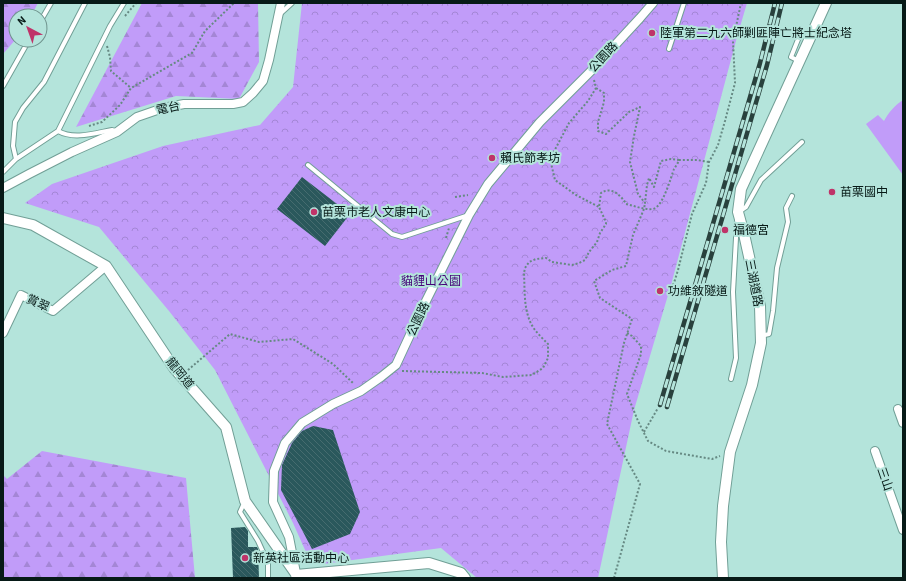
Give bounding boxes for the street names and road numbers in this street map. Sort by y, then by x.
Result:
street label: 公園路 [585,38,622,76]
street label: 電台 [155,98,182,119]
street label: 三湖道路 [741,258,766,308]
street label: 賞翠 [23,291,52,316]
street label: 公園路 [403,299,434,339]
street label: 龍岡道 [162,354,198,393]
street label: 三山 [873,465,896,493]

